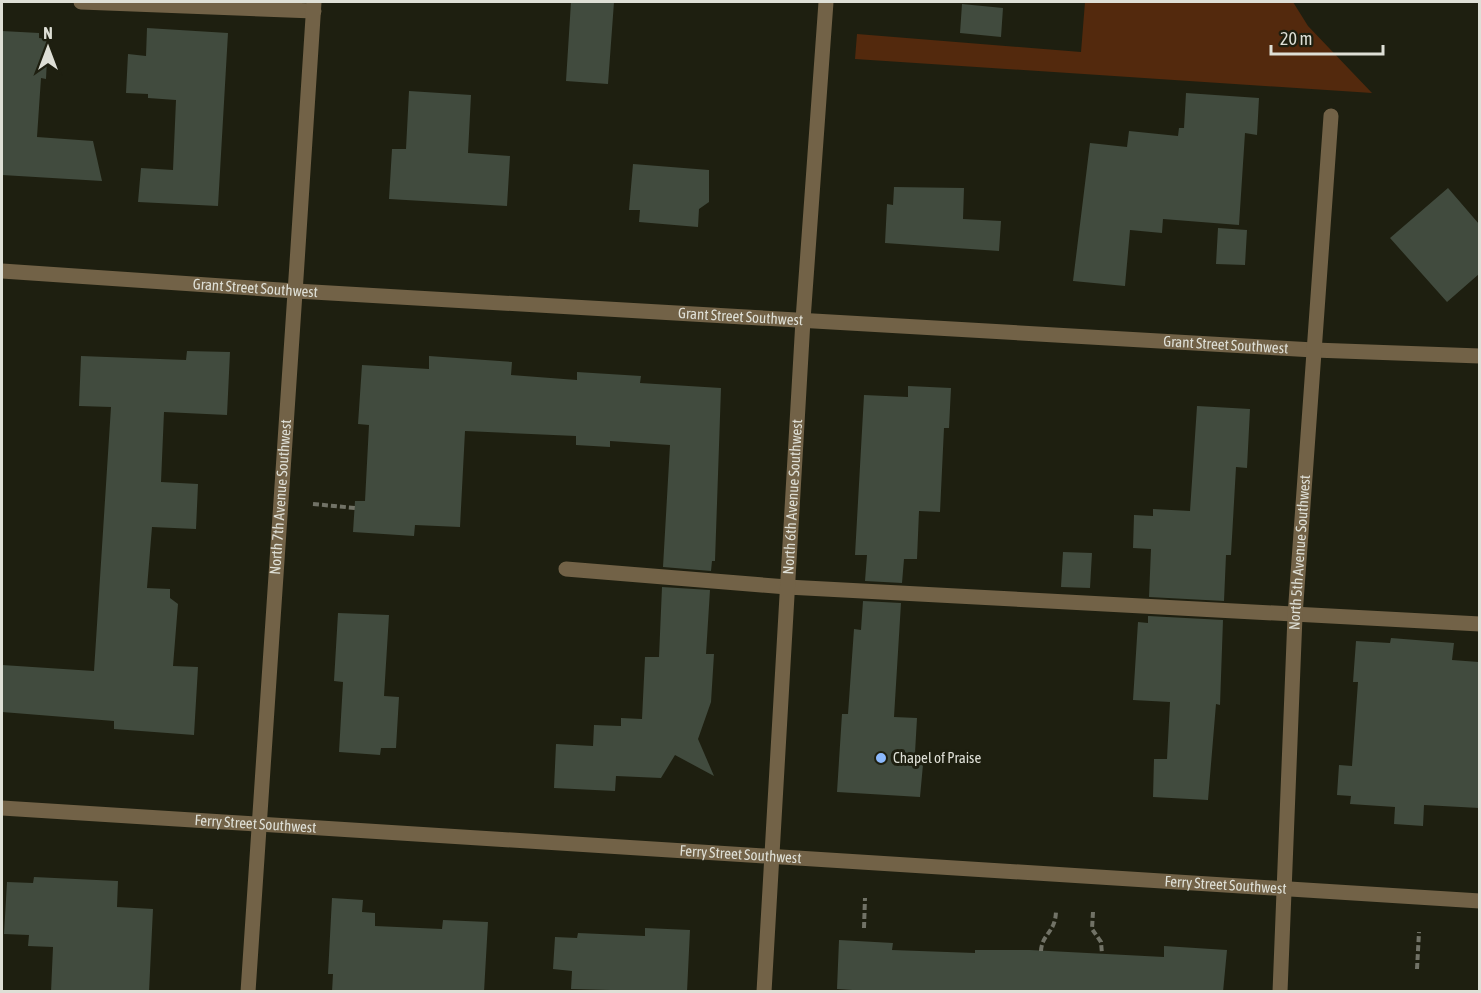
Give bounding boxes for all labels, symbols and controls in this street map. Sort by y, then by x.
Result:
north arrow [18,18,78,78]
scale bar [1271,18,1384,56]
text: N [43,24,53,42]
text: 20 m [1280,28,1312,49]
street label: Grant Street Southwest [192,275,318,300]
street label: Grant Street Southwest [678,304,804,328]
street label: Grant Street Southwest [1163,332,1289,356]
street label: North 7th Avenue Southwest [266,419,294,575]
street label: North 6th Avenue Southwest [779,419,805,575]
street label: North 5th Avenue Southwest [1285,474,1313,630]
place label: Chapel of Praise [893,749,981,766]
marker: Chapel of Praise [874,751,888,765]
street label: Ferry Street Southwest [194,811,317,836]
street label: Ferry Street Southwest [679,842,802,866]
street label: Ferry Street Southwest [1164,872,1287,897]

